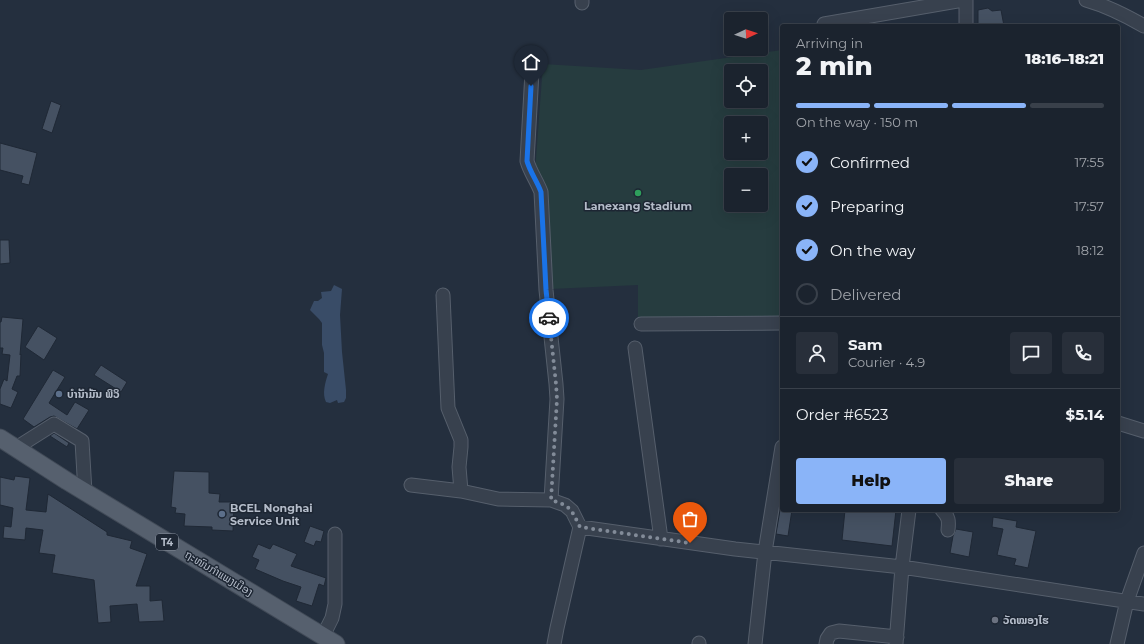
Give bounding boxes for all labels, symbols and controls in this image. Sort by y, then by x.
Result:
north arrow [724,12,768,56]
map controls [724,12,768,212]
text: Arriving in [796,35,863,51]
pin [514,45,548,86]
text: 18:16–18:21 [1025,49,1104,68]
text: 2 min [796,50,873,82]
icon: home [520,51,542,73]
button: locate [724,64,768,108]
text: On the way · 150 m [796,114,918,130]
button: + [724,116,768,160]
icon: check [796,151,818,173]
text: Confirmed [830,153,910,172]
text: 17:55 [1075,154,1104,170]
button: − [724,168,768,212]
marker: Lanexang Stadium [633,188,643,198]
icon: check [796,195,818,217]
text: Preparing [830,197,905,216]
text: 17:57 [1074,198,1104,214]
place label: Lanexang Stadium [584,199,692,213]
icon: check [796,239,818,261]
text: On the way [830,241,915,260]
text: 18:12 [1076,242,1104,258]
text: Delivered [830,285,902,304]
courier [529,298,569,338]
icon: car [538,307,560,329]
button: person [796,332,838,374]
button: chat [1010,332,1052,374]
button: phone [1062,332,1104,374]
text: Sam [848,335,883,354]
text: Courier · 4.9 [848,354,925,370]
place label: ບຳ້ນຳ້ມັນ ພິວິ [67,387,120,401]
marker: ບຳ້ນຳ້ມັນ ພິວິ [54,389,64,399]
text: Order #6523 [796,405,889,424]
text: $5.14 [1066,405,1104,424]
button: Help [796,458,946,504]
button: Share [954,458,1104,504]
place label: BCEL Nonghai Service Unit [230,501,313,528]
pin [673,502,707,543]
icon: bag [679,508,701,530]
marker: BCEL Nonghai Service Unit [217,509,227,519]
road number: T4 [156,534,178,550]
street label: ຖະໜົນກຳແພງເມືອງ [182,547,256,599]
place label: ວັດໝອງໄຮ [1003,613,1049,627]
marker: ວັດໝອງໄຮ [990,615,1000,625]

